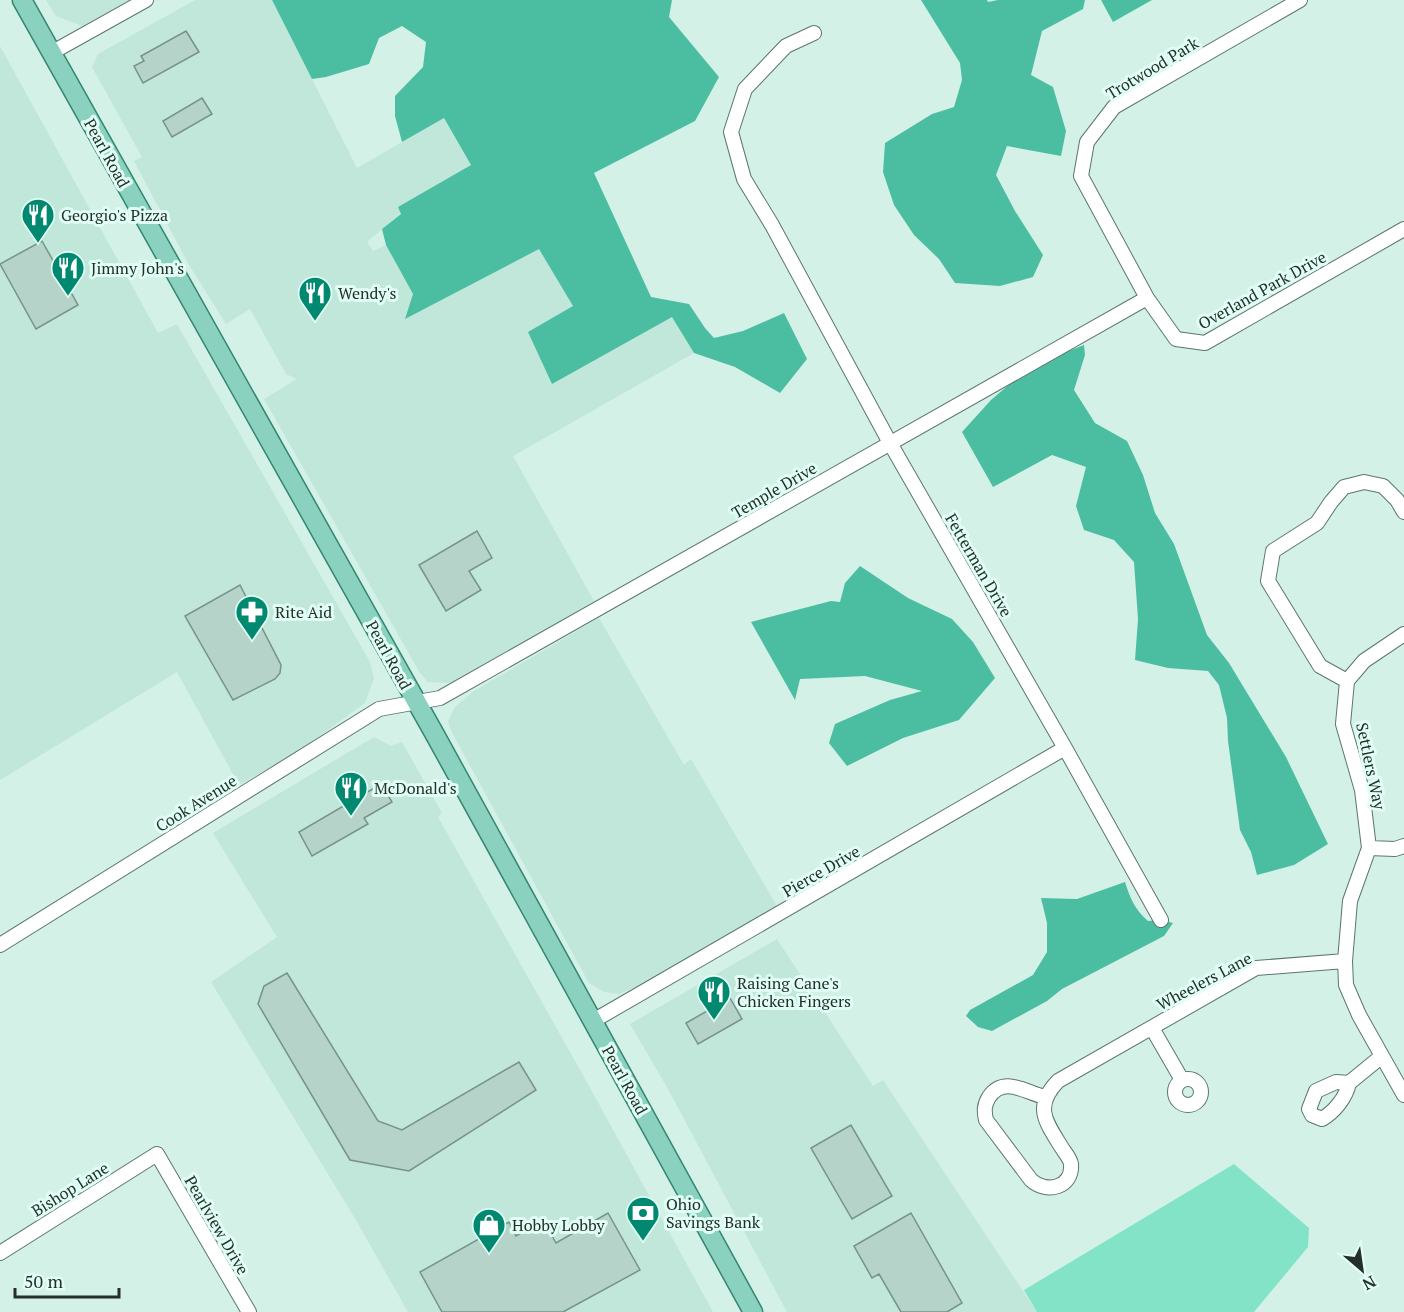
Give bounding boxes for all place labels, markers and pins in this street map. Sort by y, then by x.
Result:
restaurant icon: Georgio's Pizza [20,197,56,244]
place label: Georgio's Pizza [61,204,168,226]
restaurant icon: Jimmy John's [50,250,86,297]
place label: Jimmy John's [91,257,184,279]
restaurant icon: Wendy's [297,275,333,322]
place label: Wendy's [338,282,397,304]
pharmacy icon: Rite Aid [234,594,270,641]
place label: Rite Aid [275,601,332,623]
restaurant icon: McDonald's [333,770,369,817]
place label: McDonald's [374,777,457,799]
place label: Raising Cane's Chicken Fingers [737,972,851,1012]
restaurant icon: Raising Cane's Chicken Fingers [696,974,732,1021]
place label: Ohio Savings Bank [666,1193,761,1233]
bank icon: Ohio Savings Bank [625,1195,661,1242]
shop icon: Hobby Lobby [471,1207,507,1254]
place label: Hobby Lobby [512,1214,605,1236]

